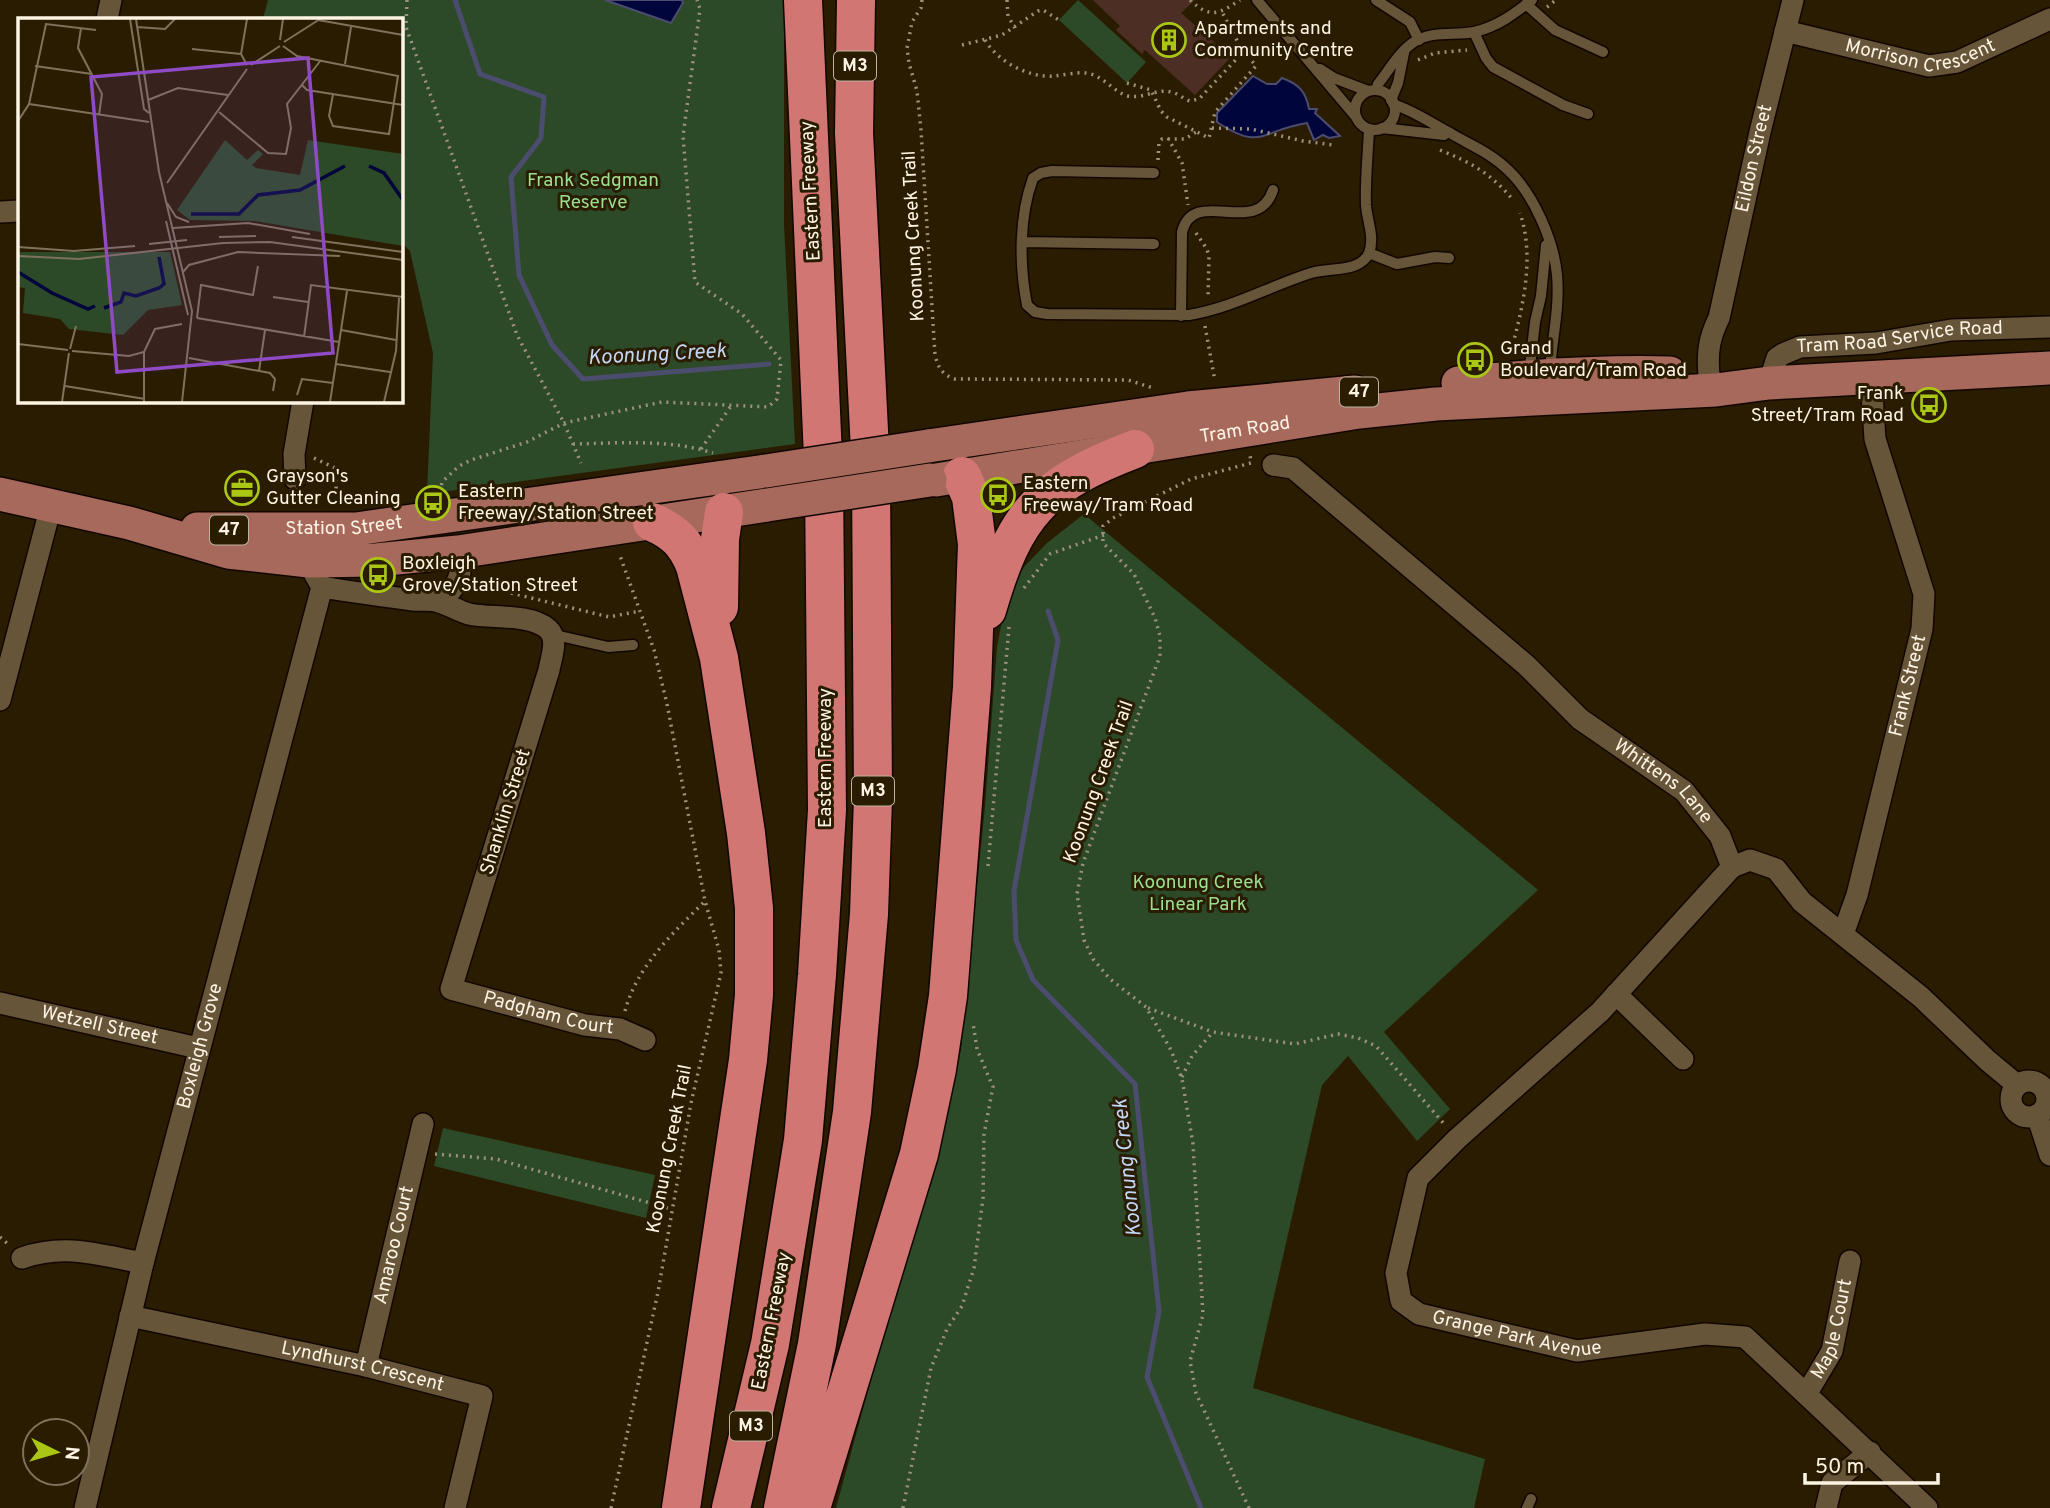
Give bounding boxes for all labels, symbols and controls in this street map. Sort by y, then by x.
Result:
place label: Apartments and Community Centre [1194,17,1354,63]
inset map [18,18,402,402]
building icon: Apartments and Community Centre [1150,21,1188,59]
street label: Morrison Crescent [1843,34,1999,79]
road number: M3 [834,52,876,80]
street label: Eildon Street [1731,102,1778,215]
street label: Eastern Freeway [795,120,827,262]
street label: Koonung Creek Trail [898,150,930,322]
park label: Frank Sedgman Reserve [527,169,659,215]
street label: Tram Road Service Road [1796,316,2003,359]
place label: Grand Boulevard/Tram Road [1500,337,1687,383]
water label: Koonung Creek [587,338,727,372]
bus stop icon: Grand Boulevard/Tram Road [1456,341,1494,379]
road number: 47 [1340,378,1378,406]
place label: Frank Street/Tram Road [1751,382,1904,428]
bus stop icon: Frank Street/Tram Road [1910,386,1948,424]
street label: Tram Road [1198,411,1292,449]
place label: Grayson's Gutter Cleaning [266,465,401,511]
office icon: Grayson's Gutter Cleaning [223,469,261,507]
place label: Eastern Freeway/Tram Road [1023,472,1193,518]
bus stop icon: Eastern Freeway/Tram Road [979,476,1017,514]
place label: Eastern Freeway/Station Street [458,480,654,526]
bus stop icon: Eastern Freeway/Station Street [414,484,452,522]
street label: Station Street [285,511,404,542]
road number: 47 [210,516,248,544]
place label: Boxleigh Grove/Station Street [402,552,578,598]
bus stop icon: Boxleigh Grove/Station Street [359,556,397,594]
street label: Frank Street [1884,632,1932,739]
street label: Eastern Freeway [814,688,838,828]
street label: Koonung Creek Trail [1058,697,1140,867]
street label: Whittens Lane [1609,734,1718,829]
street label: Shanklin Street [475,746,537,878]
road number: M3 [852,776,894,806]
park label: Koonung Creek Linear Park [1132,871,1264,917]
street label: Boxleigh Grove [172,981,229,1112]
street label: Padgham Court [480,986,615,1040]
street label: Wetzell Street [39,1001,160,1051]
street label: Koonung Creek Trail [642,1063,698,1235]
water label: Koonung Creek [1107,1097,1149,1238]
street label: Amaroo Court [369,1184,420,1307]
street label: Eastern Freeway [747,1250,797,1392]
street label: Maple Court [1806,1277,1858,1384]
street label: Grange Park Avenue [1430,1305,1603,1364]
street label: Lyndhurst Crescent [279,1336,447,1398]
road number: M3 [730,1412,772,1441]
north arrow [21,1417,91,1487]
scale bar [1805,1442,1938,1486]
text: N [58,1445,83,1461]
text: 50 m [1815,1454,1864,1481]

